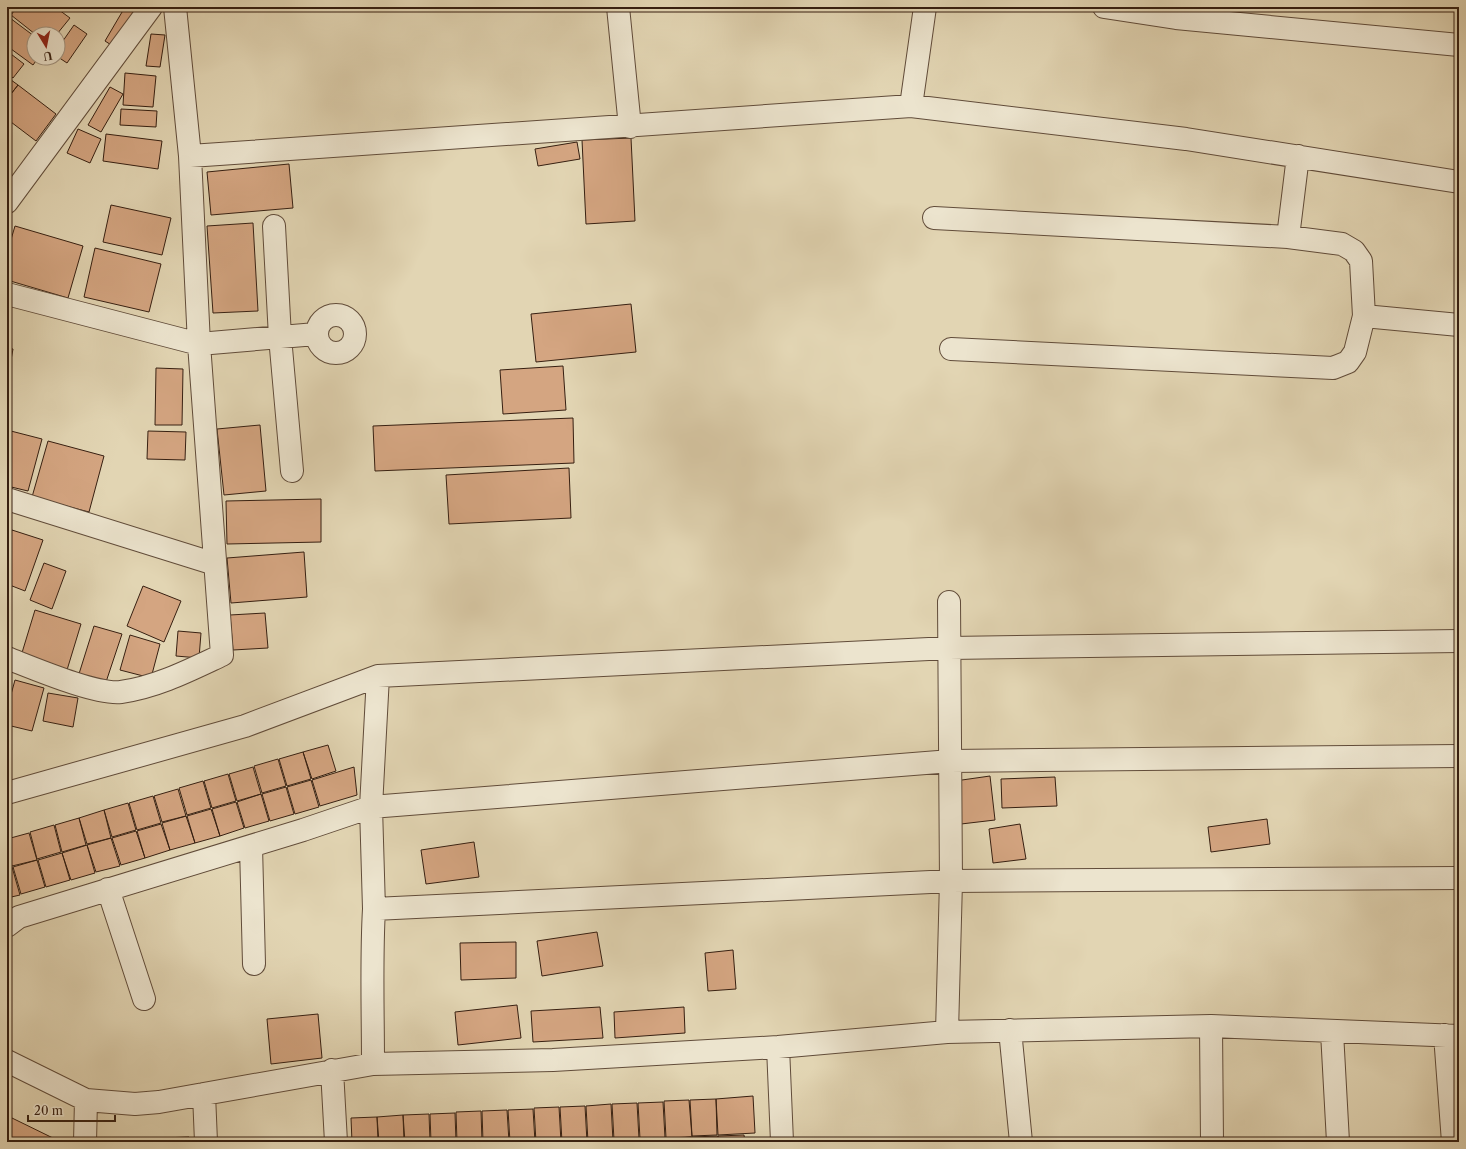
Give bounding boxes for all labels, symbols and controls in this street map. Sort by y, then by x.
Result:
north arrow [26,26,66,66]
text: U [42,48,53,64]
scale bar [28,1097,115,1123]
text: 20 m [34,1103,63,1118]

